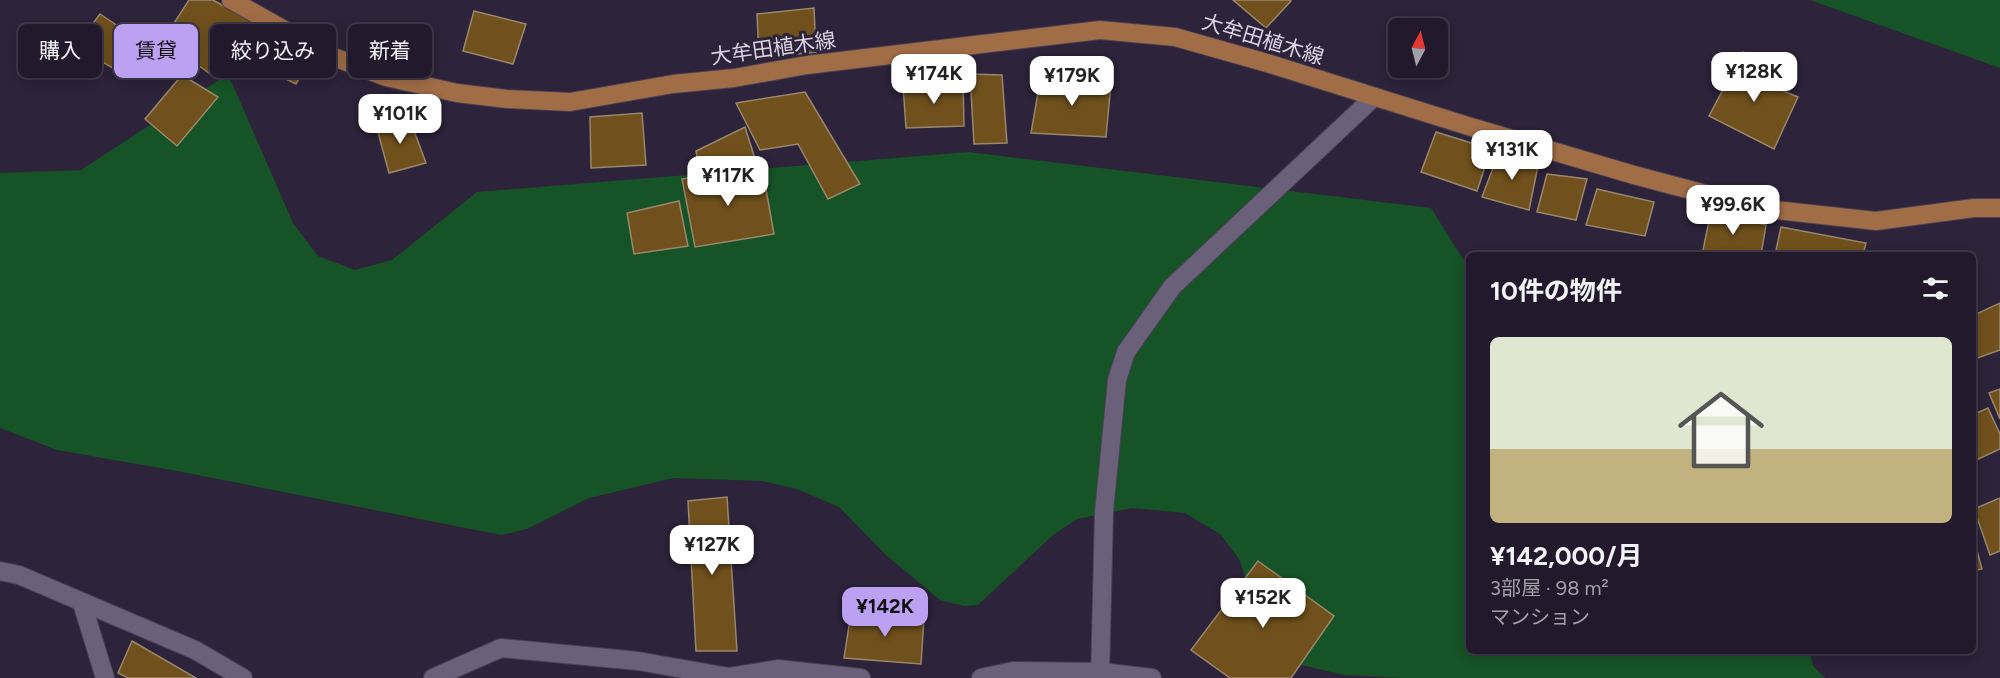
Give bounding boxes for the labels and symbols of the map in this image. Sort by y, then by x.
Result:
street label: 大牟田植木線 [1199,9,1327,69]
north arrow [1388,18,1448,78]
street label: 大牟田植木線 [709,27,837,69]
pin: ¥128K [1712,52,1796,103]
pin: ¥174K [892,54,976,105]
pin: ¥179K [1030,56,1114,107]
pin: ¥101K [358,94,442,145]
pin: ¥131K [1470,130,1554,181]
pin: ¥117K [686,156,770,207]
pin: ¥99.6K [1684,185,1782,236]
pin: ¥127K [670,525,754,576]
pin: ¥152K [1221,578,1305,629]
pin: ¥142K [843,587,927,638]

